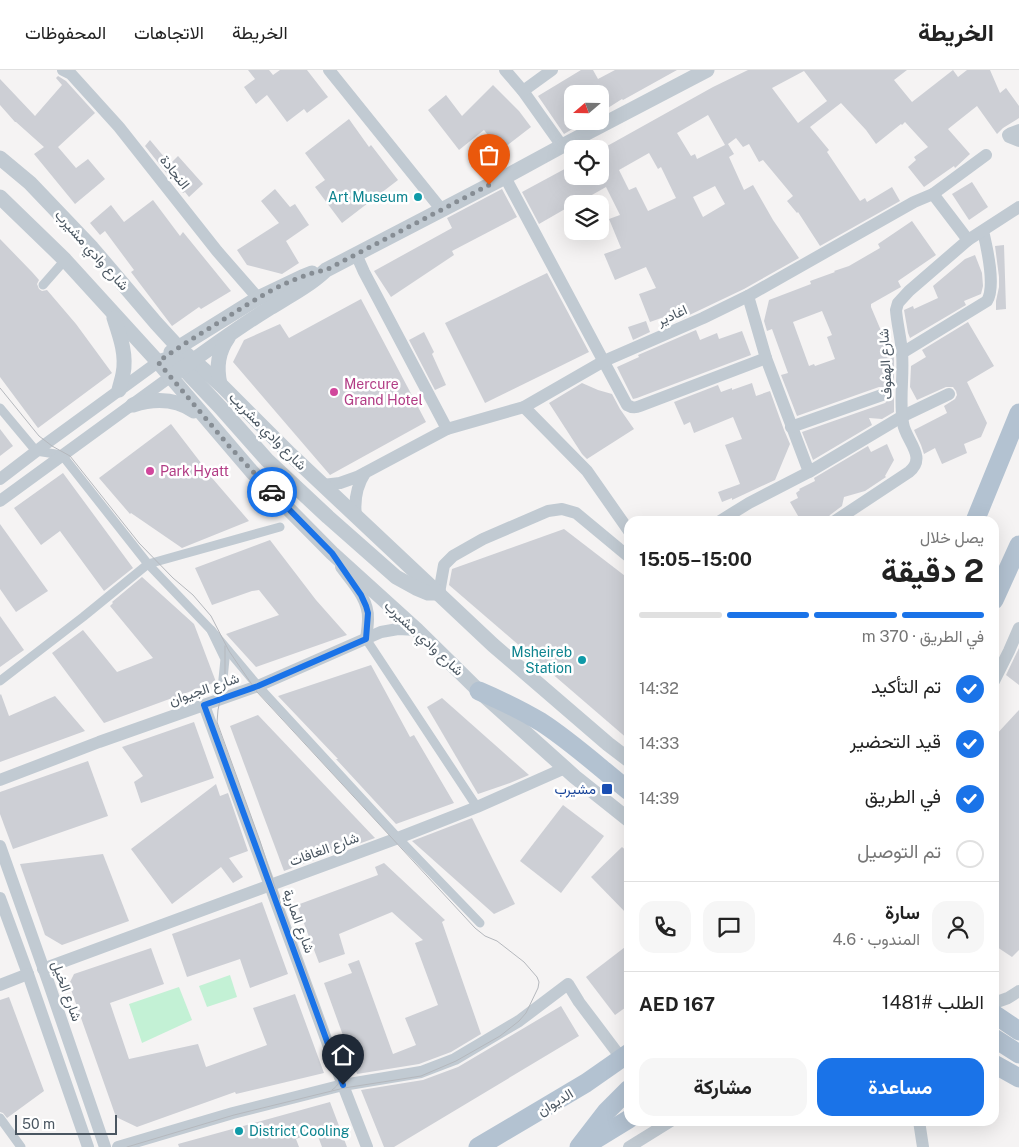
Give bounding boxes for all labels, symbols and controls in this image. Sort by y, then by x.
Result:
text: الخريطة [918,18,994,46]
text: المحفوظات [25,22,106,43]
text: الاتجاهات [134,22,204,43]
text: الخريطة [232,22,288,43]
north arrow [564,85,609,130]
map controls [564,85,609,240]
pin [468,134,510,185]
button: locate [564,140,609,185]
icon: bag [475,141,503,169]
street label: النجادة [156,152,193,193]
place label: Art Museum [328,189,408,205]
marker: Art Museum [412,191,424,203]
button: layers [564,195,609,240]
street label: شارع وادي مشيرب [49,207,132,296]
street label: اغادير [654,301,690,330]
street label: شارع الهفوف [875,328,898,400]
place label: Mercure Grand Hotel [344,376,423,408]
marker: Mercure Grand Hotel [328,386,340,398]
street label: شارع وادي مشريب [223,389,310,476]
place label: Park Hyatt [160,463,229,479]
marker: Park Hyatt [144,465,156,477]
courier [247,467,297,517]
icon: car [258,478,286,506]
text: يصل خلال [920,528,984,547]
text: 15:00–15:05 [639,548,752,570]
text: 2 دقيقة [881,552,984,589]
street label: شارع وادي مشيرب [378,597,467,682]
text: في الطريق · 370 m [862,627,984,646]
place label: Msheireb Station [511,644,572,676]
marker: Msheireb Station [576,654,588,666]
street label: شارع الجيوان [167,670,242,711]
text: تم التأكيد [871,675,941,697]
icon: check [956,675,984,703]
text: 14:32 [639,679,679,698]
text: قيد التحضير [850,730,941,752]
icon: check [956,730,984,758]
text: 14:33 [639,734,679,753]
place label: مشيرب [555,781,596,798]
marker: مشيرب [600,782,614,796]
text: في الطريق [865,785,941,807]
icon: check [956,785,984,813]
text: 14:39 [639,789,679,808]
street label: شارع الغافات [287,829,362,872]
text: تم التوصيل [857,840,941,862]
street label: شارع المارية [277,887,318,956]
button: phone [639,901,691,953]
button: chat [703,901,755,953]
text: سارة [885,901,920,923]
button: person [932,901,984,953]
text: المندوب · 4.6 [833,930,920,949]
street label: شارع الخيل [46,959,85,1025]
text: الطلب #1481 [882,991,984,1013]
text: AED 167 [639,993,715,1015]
pin [322,1034,364,1085]
icon: home [329,1041,357,1069]
button: مشاركة [639,1058,807,1116]
button: مساعدة [817,1058,984,1116]
street label: الديوان [534,1085,576,1120]
scale bar [15,1112,118,1135]
text: 50 m [22,1116,55,1132]
place label: District Cooling [249,1123,350,1139]
marker: District Cooling [233,1125,245,1137]

